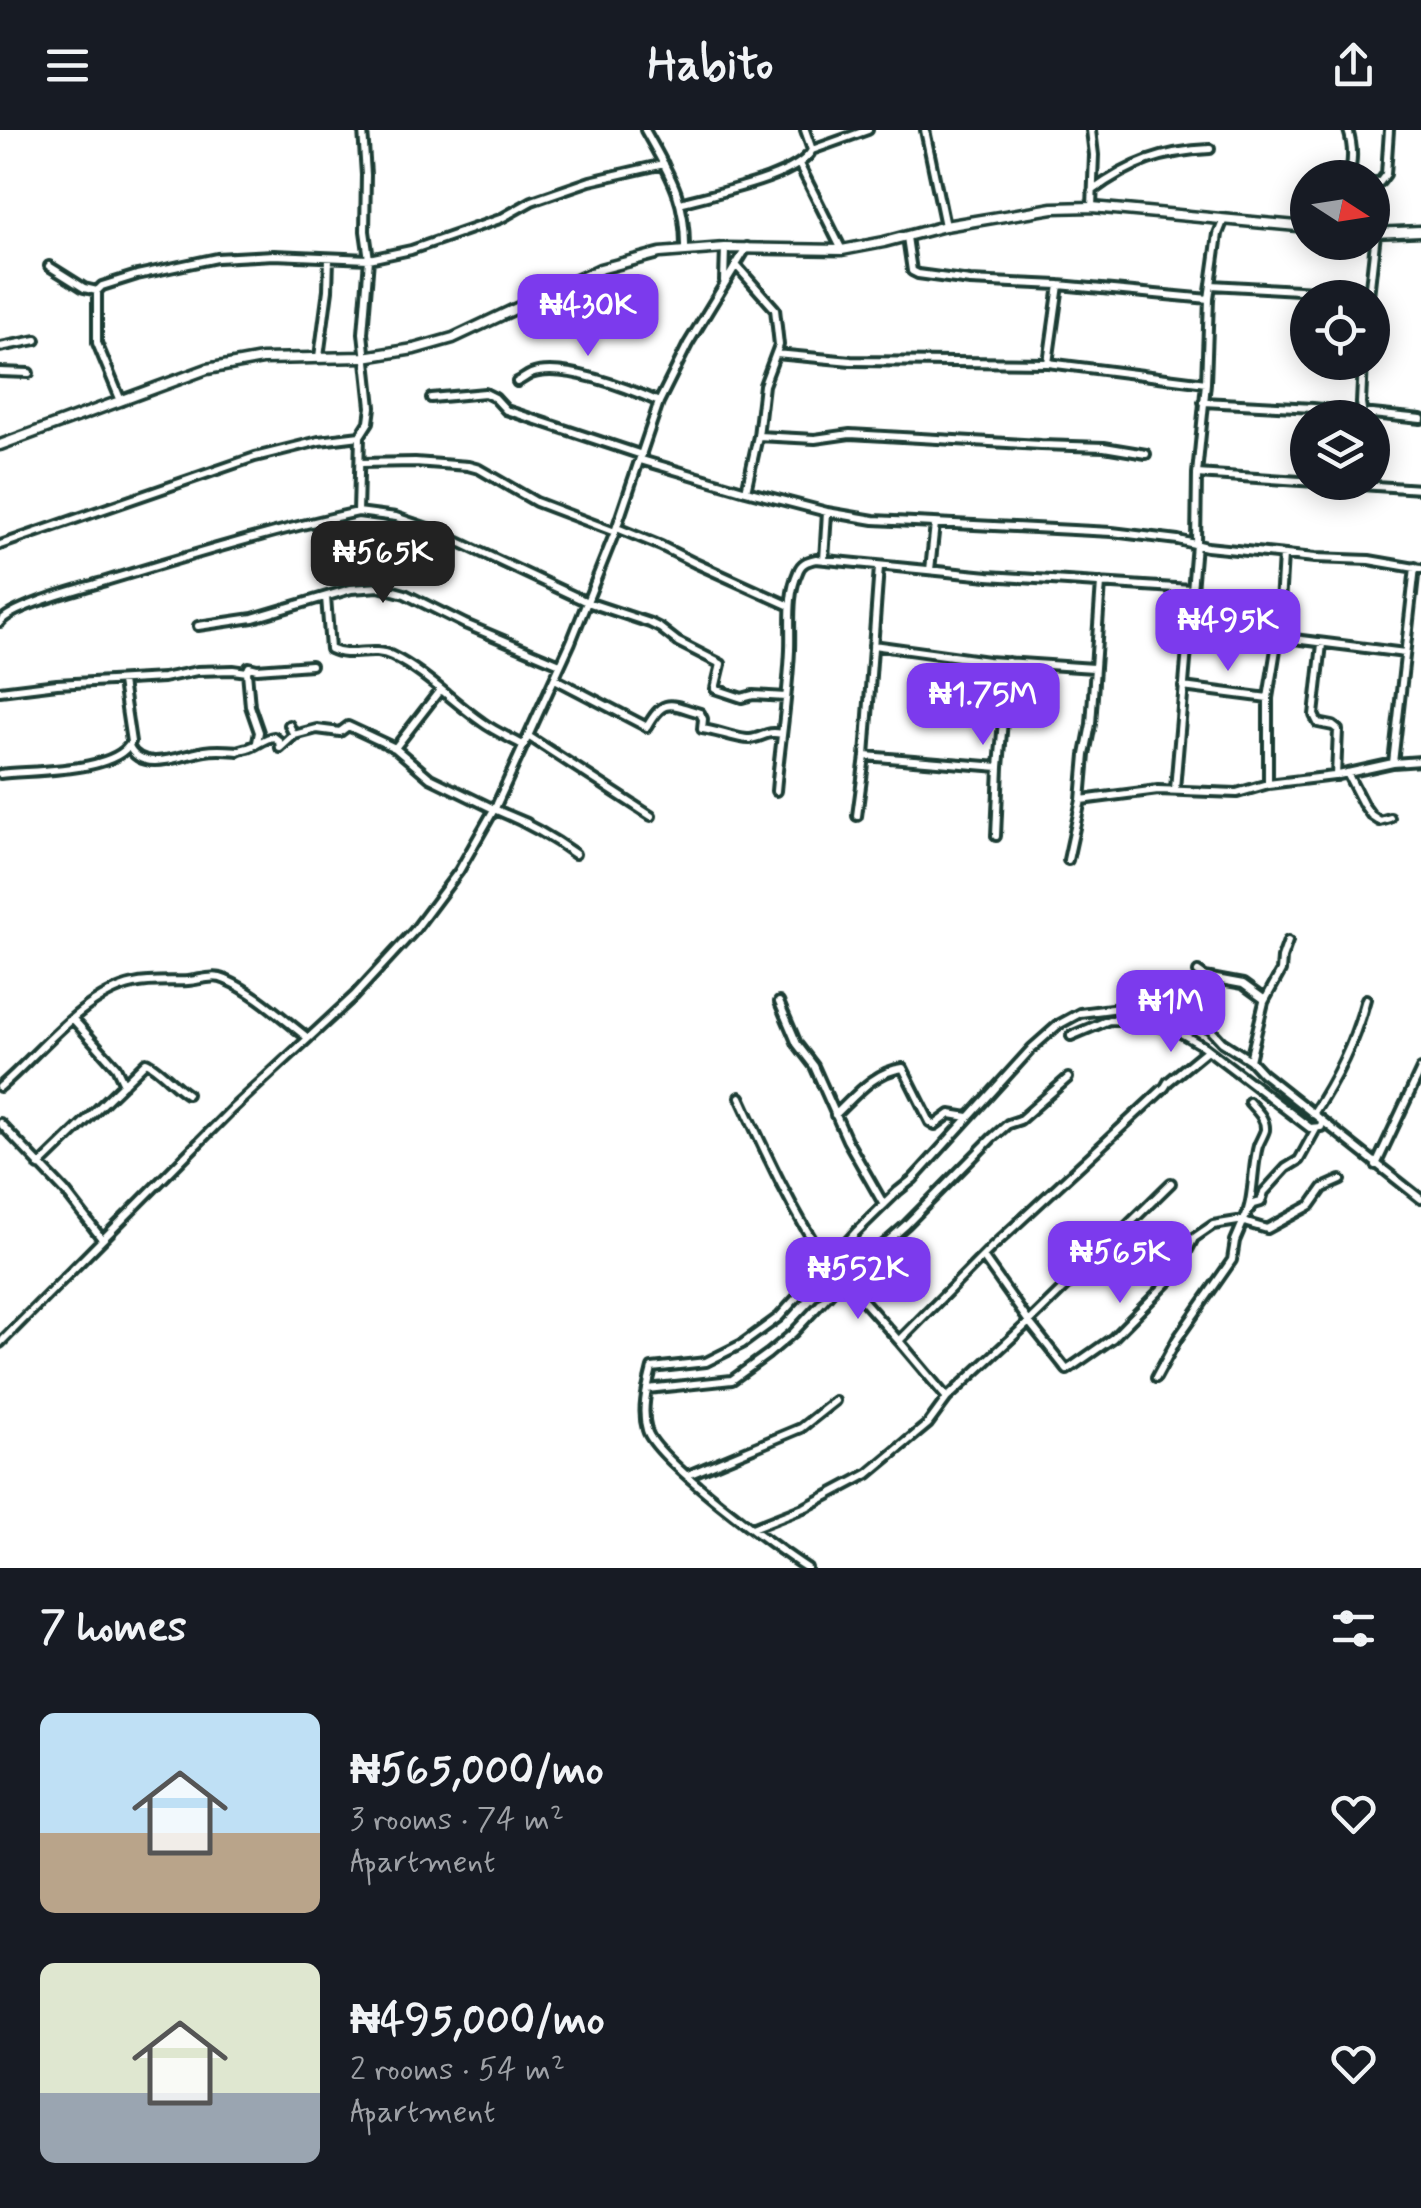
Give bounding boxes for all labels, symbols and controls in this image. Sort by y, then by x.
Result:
text: Habito [648,36,773,95]
icon: menu [40,38,95,93]
icon: share [1326,38,1381,93]
north arrow [1290,160,1390,260]
map controls [1290,160,1390,500]
pin: ₦430K [518,274,658,359]
button: locate [1290,280,1390,380]
text: ₦430K [539,285,637,327]
button: layers [1290,400,1390,500]
pin: ₦565K [313,521,453,606]
text: ₦565K [333,532,433,574]
pin: ₦495K [1158,589,1298,674]
text: ₦495K [1177,600,1279,642]
pin: ₦1.75M [902,663,1064,748]
text: ₦1.75M [929,674,1037,716]
pin: ₦1M [1123,970,1219,1055]
text: ₦1M [1138,981,1204,1023]
pin: ₦565K [1050,1221,1190,1306]
text: ₦565K [1070,1232,1170,1274]
pin: ₦552K [788,1237,928,1322]
text: ₦552K [808,1248,909,1290]
text: 7 homes [40,1601,187,1656]
icon: filters [1326,1601,1381,1656]
text: ₦565,000/mo [350,1744,604,1799]
icon: home [120,1753,240,1873]
icon: heart [1326,1786,1381,1841]
text: 3 rooms · 74 m² [350,1799,564,1841]
text: Apartment [350,1841,495,1883]
text: ₦495,000/mo [350,1994,605,2049]
icon: home [120,2003,240,2123]
icon: heart [1326,2036,1381,2091]
text: 2 rooms · 54 m² [350,2049,565,2091]
text: Apartment [350,2091,495,2133]

